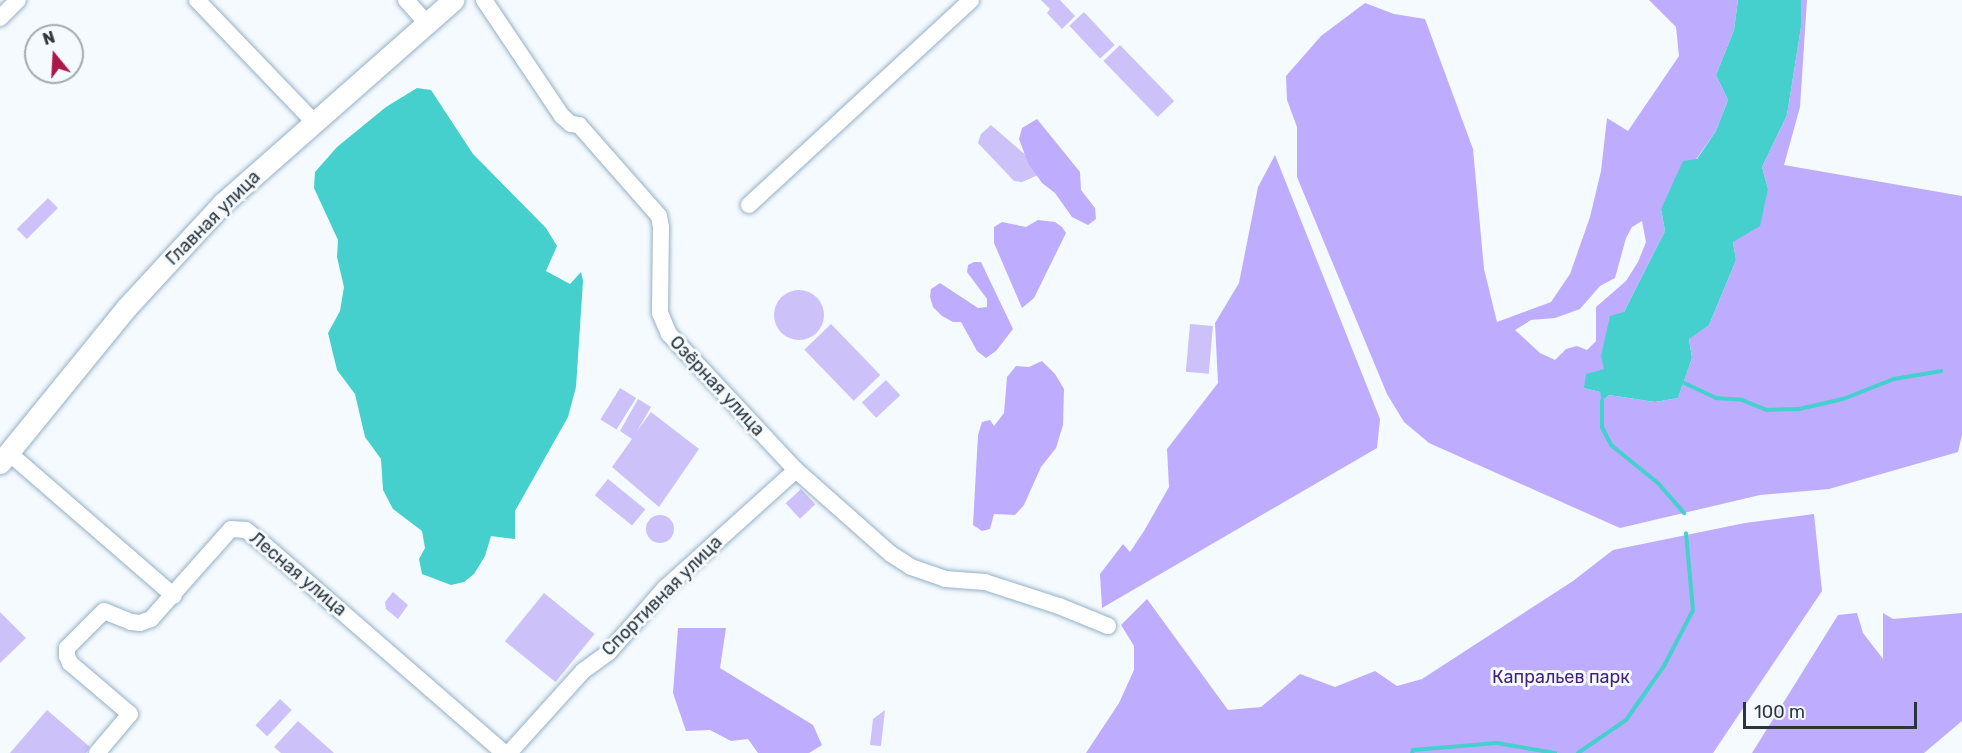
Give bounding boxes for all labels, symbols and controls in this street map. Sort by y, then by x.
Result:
north arrow [24,24,84,84]
text: N [40,27,57,49]
street label: Главная улица [161,166,265,270]
street label: Озёрная улица [665,331,769,441]
street label: Лесная улица [245,527,351,621]
street label: Спортивная улица [597,531,727,661]
park label: Капральев парк [1492,666,1630,688]
scale bar [1746,690,1920,728]
text: 100 m [1754,701,1805,723]

